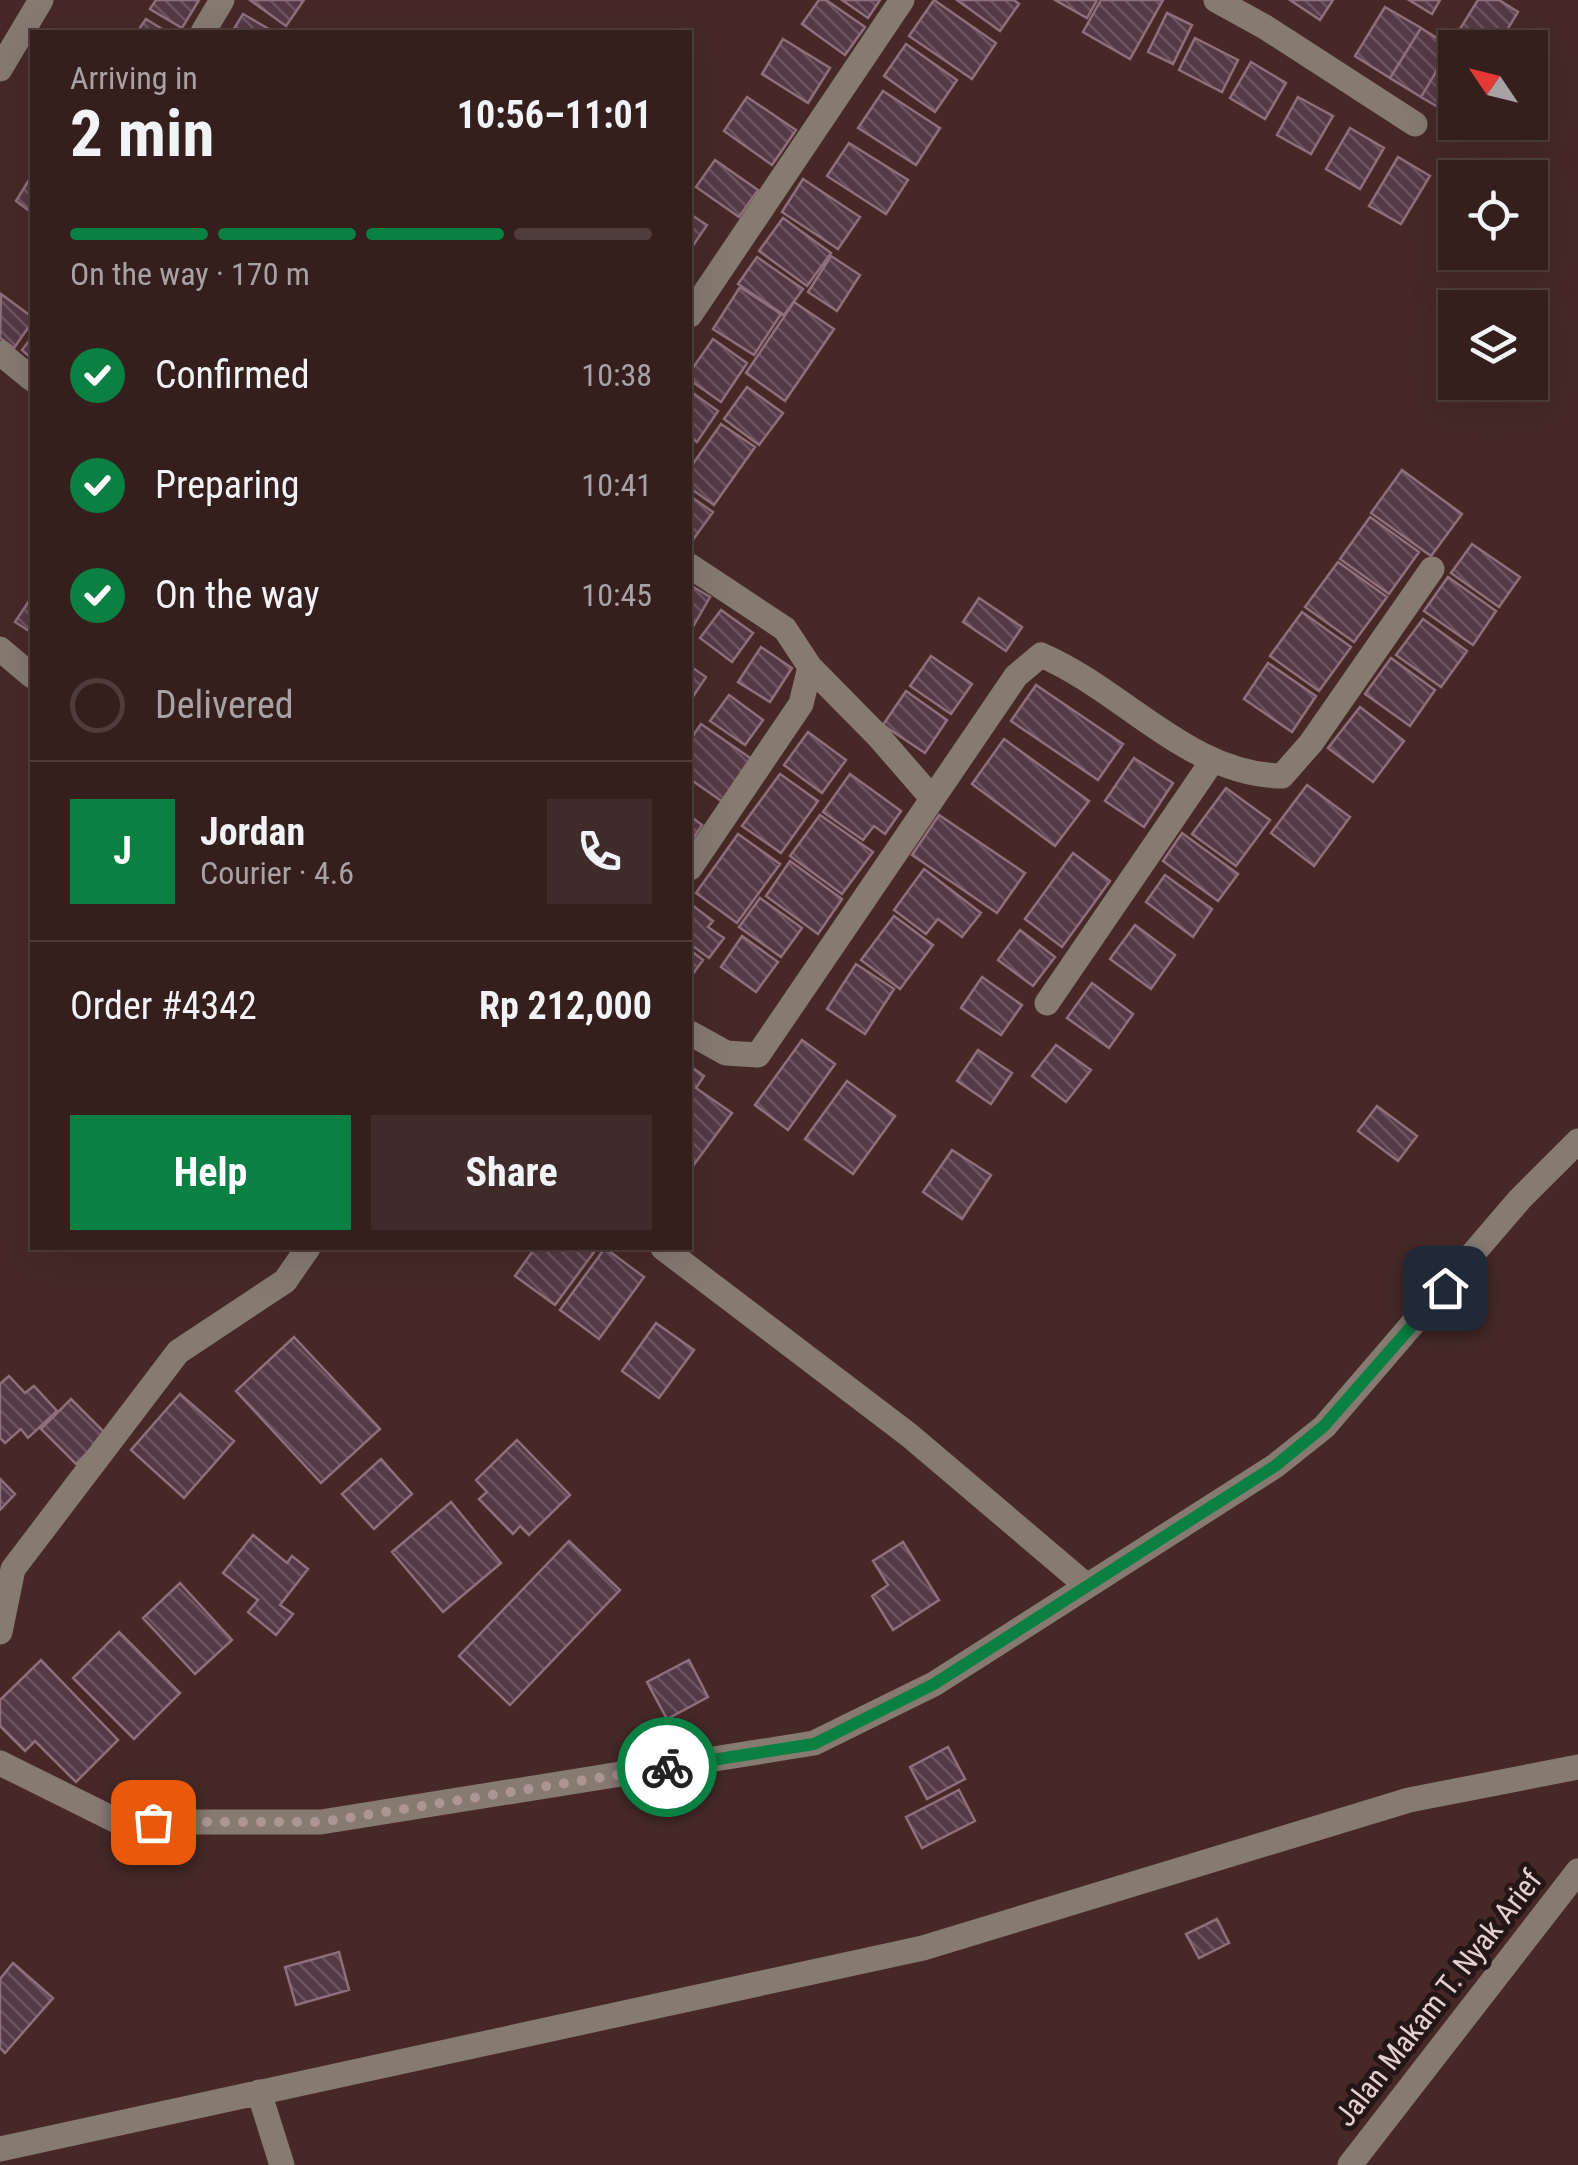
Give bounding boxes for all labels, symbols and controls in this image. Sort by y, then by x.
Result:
north arrow [1438,30,1548,140]
map controls [1438,30,1548,400]
text: Arriving in [70,59,198,97]
text: 10:56–11:01 [457,93,652,137]
text: 2 min [70,96,214,172]
button: locate [1438,160,1548,270]
text: On the way · 170 m [70,255,310,293]
button: layers [1438,290,1548,400]
icon: check [70,348,125,403]
text: Confirmed [155,353,310,397]
text: 10:38 [581,356,652,394]
icon: check [70,458,125,513]
text: Preparing [155,463,300,507]
text: 10:41 [581,466,652,504]
icon: check [70,568,125,623]
text: On the way [155,573,320,617]
text: 10:45 [581,576,652,614]
text: Delivered [155,683,294,727]
button: phone [547,799,652,904]
text: Jordan [200,810,305,854]
text: J [113,829,132,873]
text: Courier · 4.6 [200,854,354,892]
text: Order #4342 [70,984,257,1028]
text: Rp 212,000 [479,984,652,1028]
button: Help [70,1115,351,1230]
button: Share [371,1115,652,1230]
pin [1403,1246,1488,1331]
icon: home [1418,1261,1473,1316]
courier [617,1717,717,1817]
icon: bike [640,1740,695,1795]
pin [111,1780,196,1865]
icon: bag [126,1795,181,1850]
street label: Jalan Makam T. Nyak Arief [1327,1863,1549,2133]

